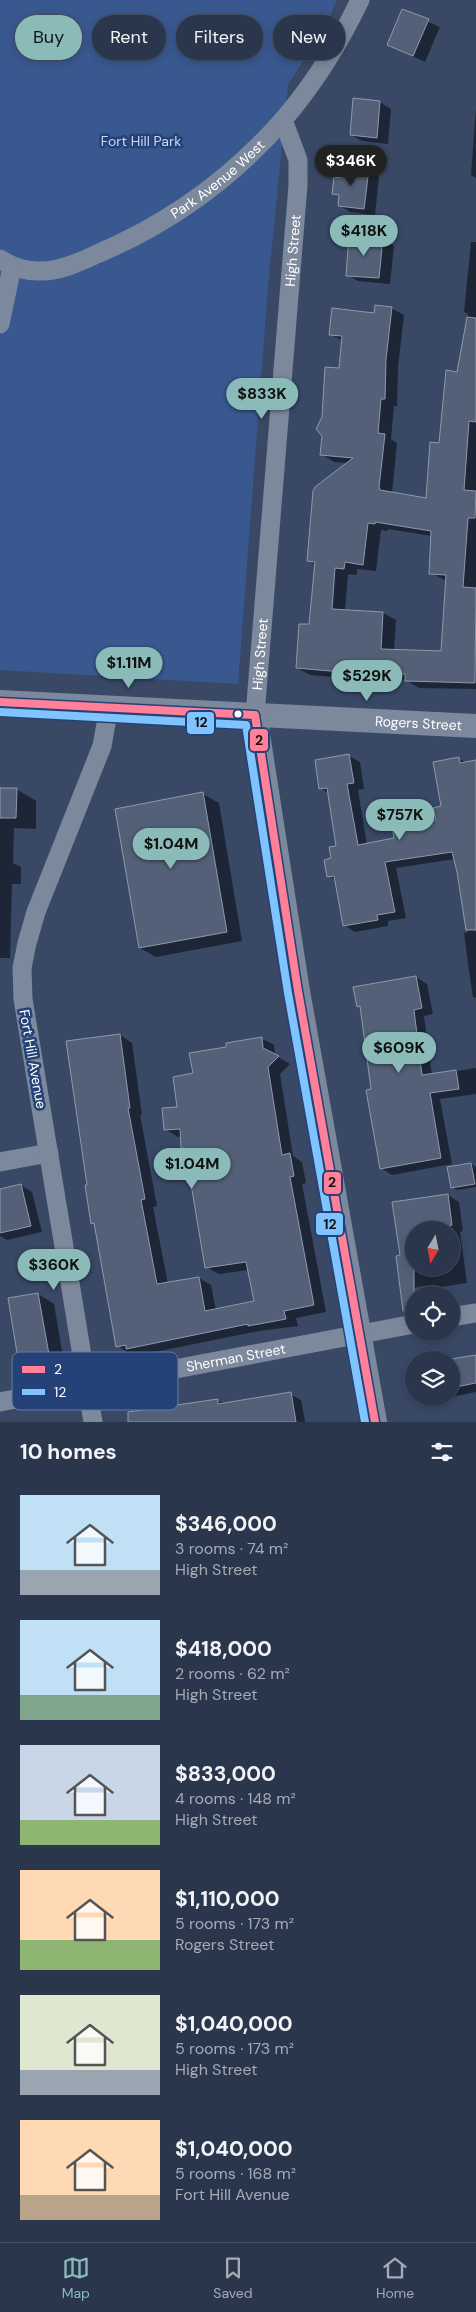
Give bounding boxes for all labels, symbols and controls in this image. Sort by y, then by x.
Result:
chip: Buy [15,15,82,60]
chip: Rent [92,15,166,60]
chip: Filters [176,15,263,60]
chip: New [273,15,345,60]
park label: Fort Hill Park [101,132,181,150]
street label: Park Avenue West [167,136,268,222]
pin: $346K [316,144,386,187]
text: $346K [326,150,376,171]
street label: High Street [281,214,305,287]
pin: $418K [329,214,399,257]
text: $418K [341,220,387,241]
pin: $833K [227,378,297,420]
text: $833K [237,383,287,404]
street label: High Street [248,617,272,691]
pin: $1.11M [88,646,170,689]
text: $1.11M [107,652,151,673]
pin: $529K [332,660,402,702]
text: $529K [342,665,392,686]
unlabelled marker [233,709,243,719]
line badge: 12 [186,711,215,735]
street label: Rogers Street [375,712,462,734]
text: 12 [194,713,208,731]
line badge: 2 [249,728,269,752]
text: 2 [255,731,263,749]
pin: $757K [365,798,435,841]
text: $757K [377,804,423,825]
pin: $1.04M [130,828,212,870]
text: $1.04M [144,833,198,854]
street label: Fort Hill Avenue [15,1008,51,1110]
pin: $609K [364,1032,434,1074]
text: $609K [373,1037,425,1058]
pin: $1.04M [151,1148,233,1190]
text: $1.04M [165,1153,219,1174]
line badge: 2 [323,1171,342,1195]
text: 2 [328,1173,336,1191]
line badge: 12 [315,1212,344,1236]
text: 12 [323,1215,337,1233]
north arrow [405,1221,460,1276]
map controls [405,1221,460,1406]
pin: $360K [19,1248,89,1291]
text: $360K [28,1254,80,1275]
button: locate [405,1286,460,1341]
street label: Sherman Street [185,1339,287,1376]
button: layers [405,1351,460,1406]
legend [12,1352,178,1410]
text: 2 [54,1360,62,1378]
text: 12 [54,1383,66,1401]
text: 10 homes [20,1438,117,1466]
icon: filters [428,1438,456,1466]
text: $346,000 [175,1510,277,1538]
icon: home [60,1515,120,1575]
text: 3 rooms · 74 m² [175,1538,288,1559]
text: High Street [175,1559,257,1580]
text: $418,000 [175,1635,272,1663]
icon: home [60,1640,120,1700]
text: 2 rooms · 62 m² [175,1663,290,1684]
text: High Street [175,1684,257,1705]
text: $833,000 [175,1760,276,1788]
icon: home [60,1765,120,1825]
text: 4 rooms · 148 m² [175,1788,296,1809]
text: High Street [175,1809,257,1830]
text: $1,110,000 [175,1885,279,1913]
icon: home [60,1890,120,1950]
text: 5 rooms · 173 m² [175,1913,294,1934]
text: Rogers Street [175,1934,274,1955]
text: $1,040,000 [175,2010,293,2038]
icon: home [60,2015,120,2075]
text: 5 rooms · 173 m² [175,2038,294,2059]
text: High Street [175,2059,257,2080]
text: $1,040,000 [175,2135,293,2163]
icon: home [60,2140,120,2200]
text: 5 rooms · 168 m² [175,2163,296,2184]
text: Fort Hill Avenue [175,2184,290,2205]
tab: Map [62,2254,90,2302]
tab: Saved [213,2254,253,2302]
tab: Home [376,2254,414,2302]

